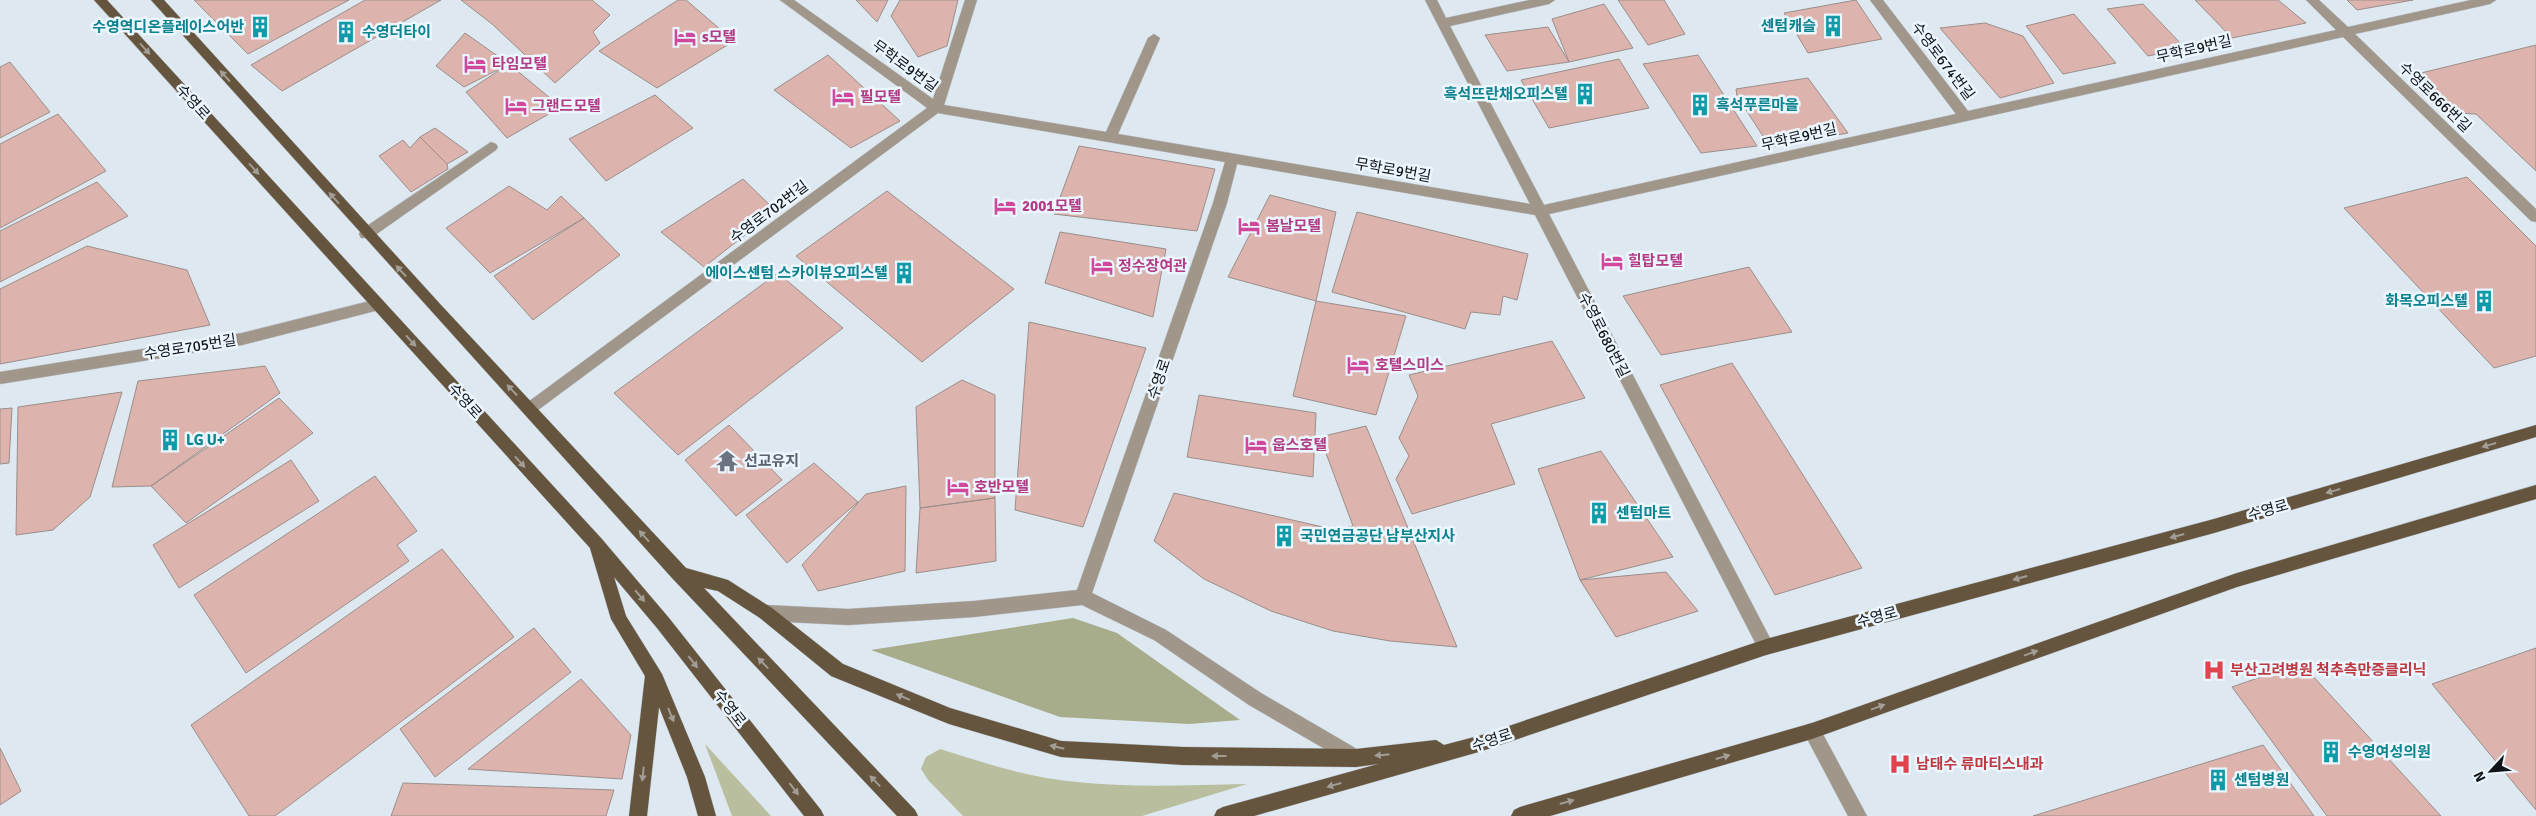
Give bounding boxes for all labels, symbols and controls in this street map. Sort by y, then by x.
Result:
building icon: 센텀캐슬 [1820,13,1846,39]
building icon: 수영역디온플레이스어반 [247,14,273,40]
place label: 센텀캐슬 [1761,17,1816,35]
place label: 수영역디온플레이스어반 [92,18,244,36]
street label: 수영로674번길 [1908,18,1978,104]
building icon: 수영더타이 [333,19,359,45]
place label: 수영더타이 [362,23,431,41]
hotel icon: s모텔 [672,24,698,50]
place label: s모텔 [702,28,736,46]
street label: 무학로9번길 [2154,32,2234,66]
street label: 무학로9번길 [869,36,941,96]
one-way arrow [139,42,150,55]
hotel icon: 타임모텔 [462,51,488,77]
place label: 타임모텔 [492,55,547,73]
street label: 수영로666번길 [2395,58,2475,136]
one-way arrow [220,70,231,83]
street label: 수영로 [172,81,214,123]
building icon: 흑석뜨란채오피스텔 [1572,81,1598,107]
hotel icon: 필모텔 [830,84,856,110]
place label: 흑석뜨란채오피스텔 [1444,85,1568,103]
place label: 필모텔 [860,88,901,106]
building icon: 흑석푸른마을 [1687,92,1713,118]
hotel icon: 그랜드모텔 [503,93,529,119]
place label: 흑석푸른마을 [1716,96,1799,114]
place label: 그랜드모텔 [532,97,601,115]
street label: 무학로9번길 [1759,120,1839,154]
street label: 무학로9번길 [1353,154,1433,186]
one-way arrow [248,162,260,174]
street label: 수영로702번길 [726,177,812,247]
one-way arrow [328,191,339,204]
hotel icon: 2001모텔 [992,193,1018,219]
place label: 2001모텔 [1022,197,1082,215]
hotel icon: 봄날모텔 [1236,213,1262,239]
place label: 봄날모텔 [1266,217,1321,235]
hotel icon: 힐탑모텔 [1599,248,1625,274]
place label: 힐탑모텔 [1628,252,1683,270]
hotel icon: 정수장여관 [1089,253,1115,279]
place label: 정수장여관 [1118,257,1187,275]
building icon: 에이스센텀 스카이뷰오피스텔 [891,260,917,286]
place label: 에이스센텀 스카이뷰오피스텔 [705,264,888,282]
one-way arrow [395,266,407,278]
building icon: 화목오피스텔 [2471,288,2497,314]
street label: 수영로680번길 [1575,289,1633,381]
place label: 화목오피스텔 [2385,292,2468,310]
street label: 수영로705번길 [143,331,237,363]
one-way arrow [405,335,417,347]
hotel icon: 호텔스미스 [1345,352,1371,378]
street label: 수영로 [1144,356,1174,402]
place label: 호텔스미스 [1375,356,1444,374]
street label: 수영로 [444,380,486,422]
one-way arrow [506,384,518,396]
building icon: LG U+ [157,427,183,453]
place label: LG U+ [186,431,225,449]
hotel icon: 웁스호텔 [1243,432,1269,458]
place label: 웁스호텔 [1272,436,1327,454]
one-way arrow [2482,441,2497,449]
temple icon: 선교유지 [714,448,740,474]
place label: 선교유지 [744,452,799,470]
one-way arrow [514,455,526,467]
hotel icon: 호반모텔 [945,474,971,500]
place label: 호반모텔 [974,478,1029,496]
one-way arrow [2326,487,2341,495]
street label: 수영로 [2246,496,2290,524]
building icon: 센텀마트 [1586,500,1612,526]
place label: 센텀마트 [1616,504,1671,522]
building icon: 국민연금공단 남부산지사 [1271,523,1297,549]
place label: 국민연금공단 남부산지사 [1300,527,1455,545]
one-way arrow [639,530,650,543]
one-way arrow [2170,532,2185,540]
one-way arrow [2013,574,2028,582]
one-way arrow [634,589,645,602]
street label: 수영로 [1855,603,1899,631]
one-way arrow [2023,649,2038,656]
one-way arrow [687,655,698,668]
one-way arrow [757,657,769,669]
hospital icon: 부산고려병원 척추측만증클리닉 [2201,657,2227,683]
place label: 부산고려병원 척추측만증클리닉 [2230,661,2427,679]
street label: 수영로 [710,686,750,730]
one-way arrow [895,693,910,701]
one-way arrow [1870,703,1885,710]
one-way arrow [667,708,675,722]
street label: 수영로 [1470,725,1514,755]
building icon: 수영여성의원 [2318,739,2344,765]
one-way arrow [1050,743,1065,751]
place label: 수영여성의원 [2348,743,2431,761]
north arrow [2466,746,2516,796]
one-way arrow [1373,751,1389,759]
hospital icon: 남태수 류마티스내과 [1887,751,1913,777]
one-way arrow [1211,752,1227,760]
one-way arrow [1715,752,1730,760]
place label: 남태수 류마티스내과 [1916,755,2044,773]
one-way arrow [639,767,647,783]
building icon: 센텀병원 [2205,767,2231,793]
text: N [2470,768,2490,785]
place label: 센텀병원 [2234,771,2289,789]
one-way arrow [869,775,881,787]
one-way arrow [1327,781,1342,789]
one-way arrow [788,782,799,795]
one-way arrow [1559,798,1574,806]

